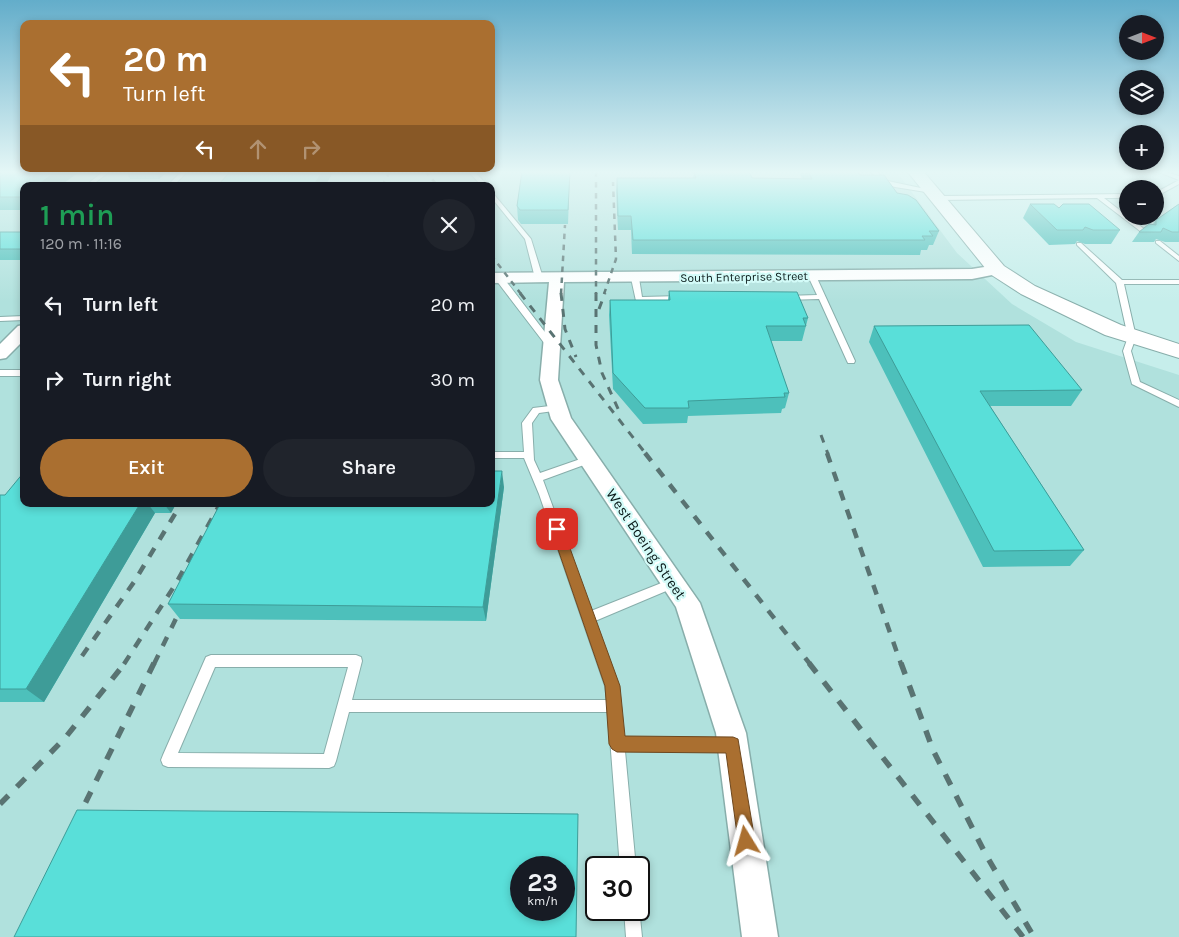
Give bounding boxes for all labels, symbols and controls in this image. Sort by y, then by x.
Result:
north arrow [1119,15,1164,60]
map controls [1119,15,1164,225]
text: 20 m [123,39,208,80]
icon: left [40,40,105,105]
button: layers [1119,70,1164,115]
text: Turn left [123,81,206,107]
button: + [1119,125,1164,170]
icon: left [191,135,219,163]
icon: ahead [244,135,272,163]
icon: right [297,135,325,163]
button: − [1119,180,1164,225]
text: 1 min [40,197,114,233]
button: close [423,199,475,251]
text: 120 m · 11:16 [40,234,122,253]
street label: South Enterprise Street [680,269,809,285]
icon: left [40,291,68,319]
text: Turn left [83,294,158,316]
text: 20 m [430,294,475,316]
icon: right [40,366,68,394]
text: Turn right [83,369,172,391]
text: 30 m [430,369,475,391]
button: Exit [40,439,253,497]
button: Share [263,439,475,497]
street label: West Boeing Street [602,485,690,603]
pin [536,508,578,550]
icon: arrive [543,515,571,543]
position arrow [719,814,771,866]
speed limit sign: 30 [585,856,650,921]
text: 23 [527,868,558,897]
text: km/h [527,894,558,908]

